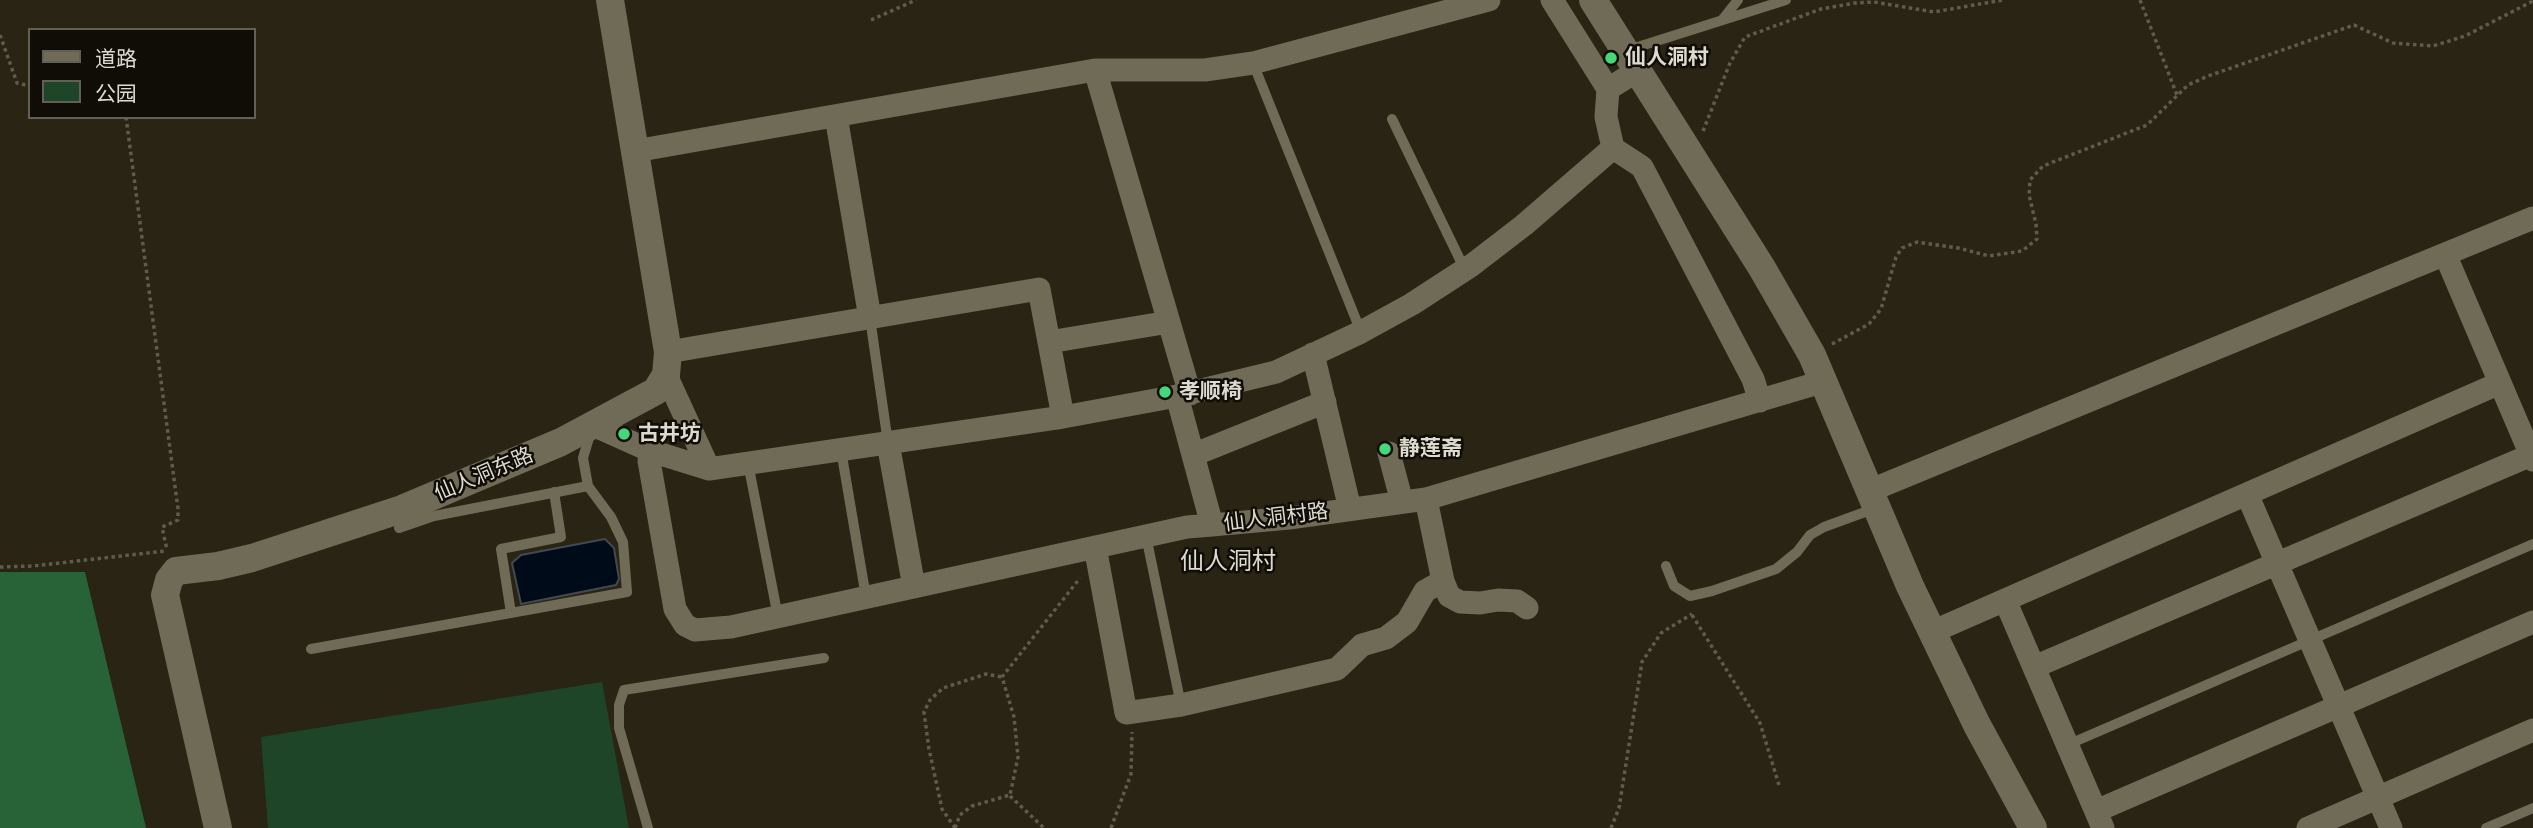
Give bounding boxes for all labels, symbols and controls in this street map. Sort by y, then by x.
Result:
legend [28,28,256,119]
place label: 仙人洞村 [1625,45,1709,71]
text: 道路 [95,47,137,70]
marker: 仙人洞村 [1603,50,1619,66]
text: 公园 [95,82,137,105]
place label: 孝顺椅 [1179,379,1242,405]
marker: 孝顺椅 [1157,384,1173,400]
place label: 古井坊 [638,421,701,447]
marker: 古井坊 [616,426,632,442]
place label: 静莲斋 [1399,436,1462,462]
marker: 静莲斋 [1377,441,1393,457]
street label: 仙人洞东路 [431,443,537,507]
street label: 仙人洞村路 [1222,499,1330,537]
district label: 仙人洞村 [1180,548,1276,576]

